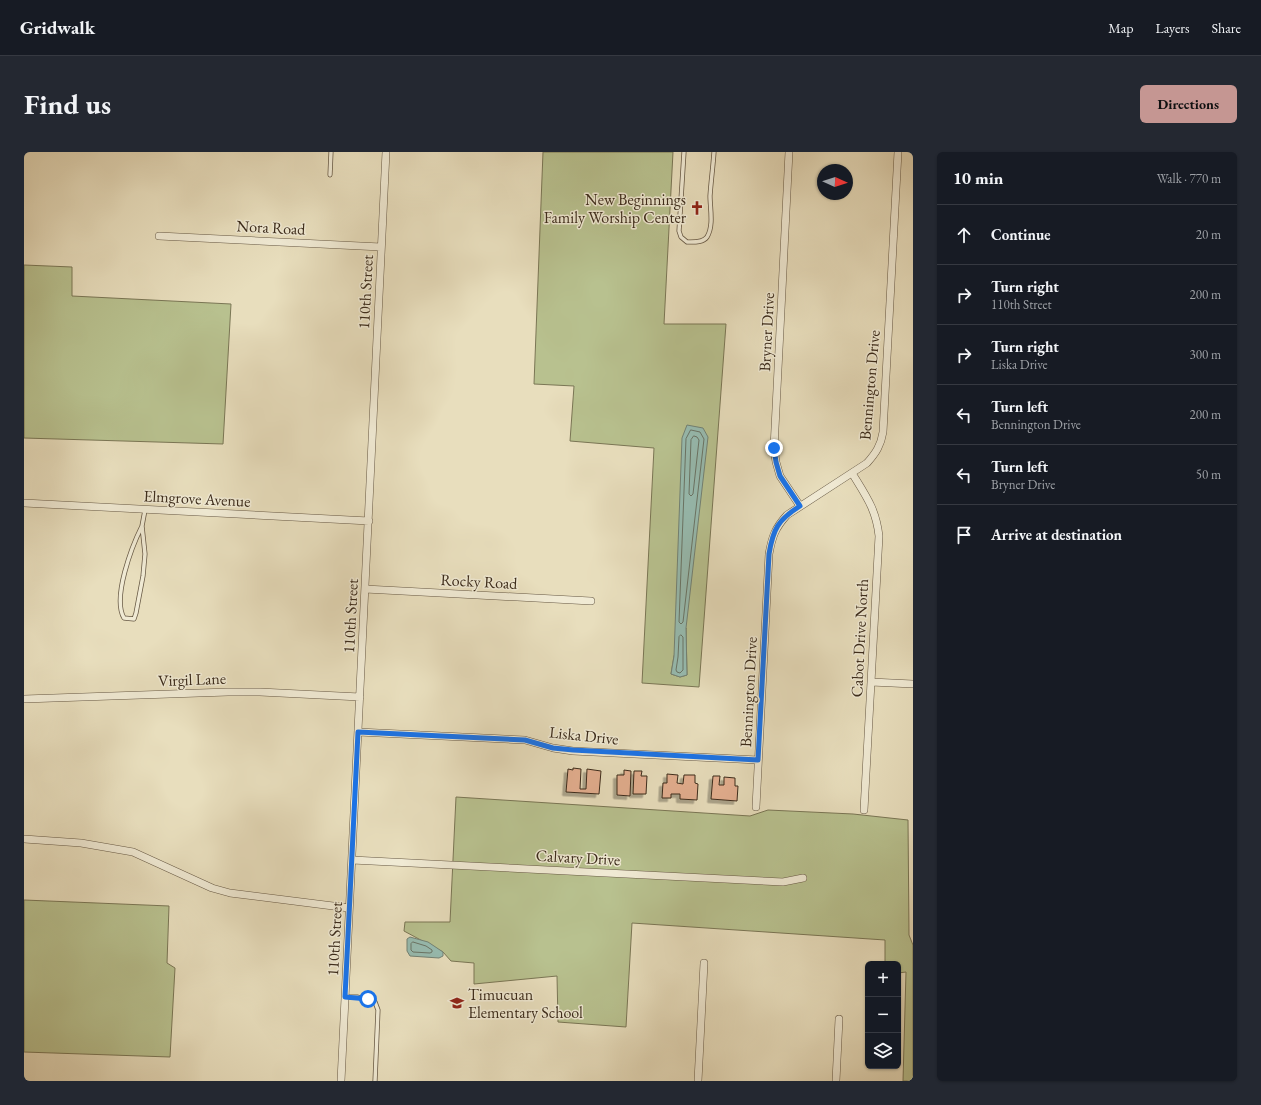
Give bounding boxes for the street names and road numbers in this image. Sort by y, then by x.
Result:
street label: Nora Road [236,215,307,240]
street label: 110th Street [353,254,378,330]
street label: Bryner Drive [754,292,779,372]
street label: Bennington Drive [854,329,885,441]
street label: Elmgrove Avenue [143,485,251,512]
street label: Rocky Road [440,569,519,594]
street label: 110th Street [338,578,363,654]
street label: Cabot Drive North [846,578,873,698]
street label: Bennington Drive [735,636,762,748]
street label: Virgil Lane [158,668,226,691]
street label: Liska Drive [548,721,620,750]
street label: Calvary Drive [535,845,621,870]
street label: 110th Street [322,901,347,977]

